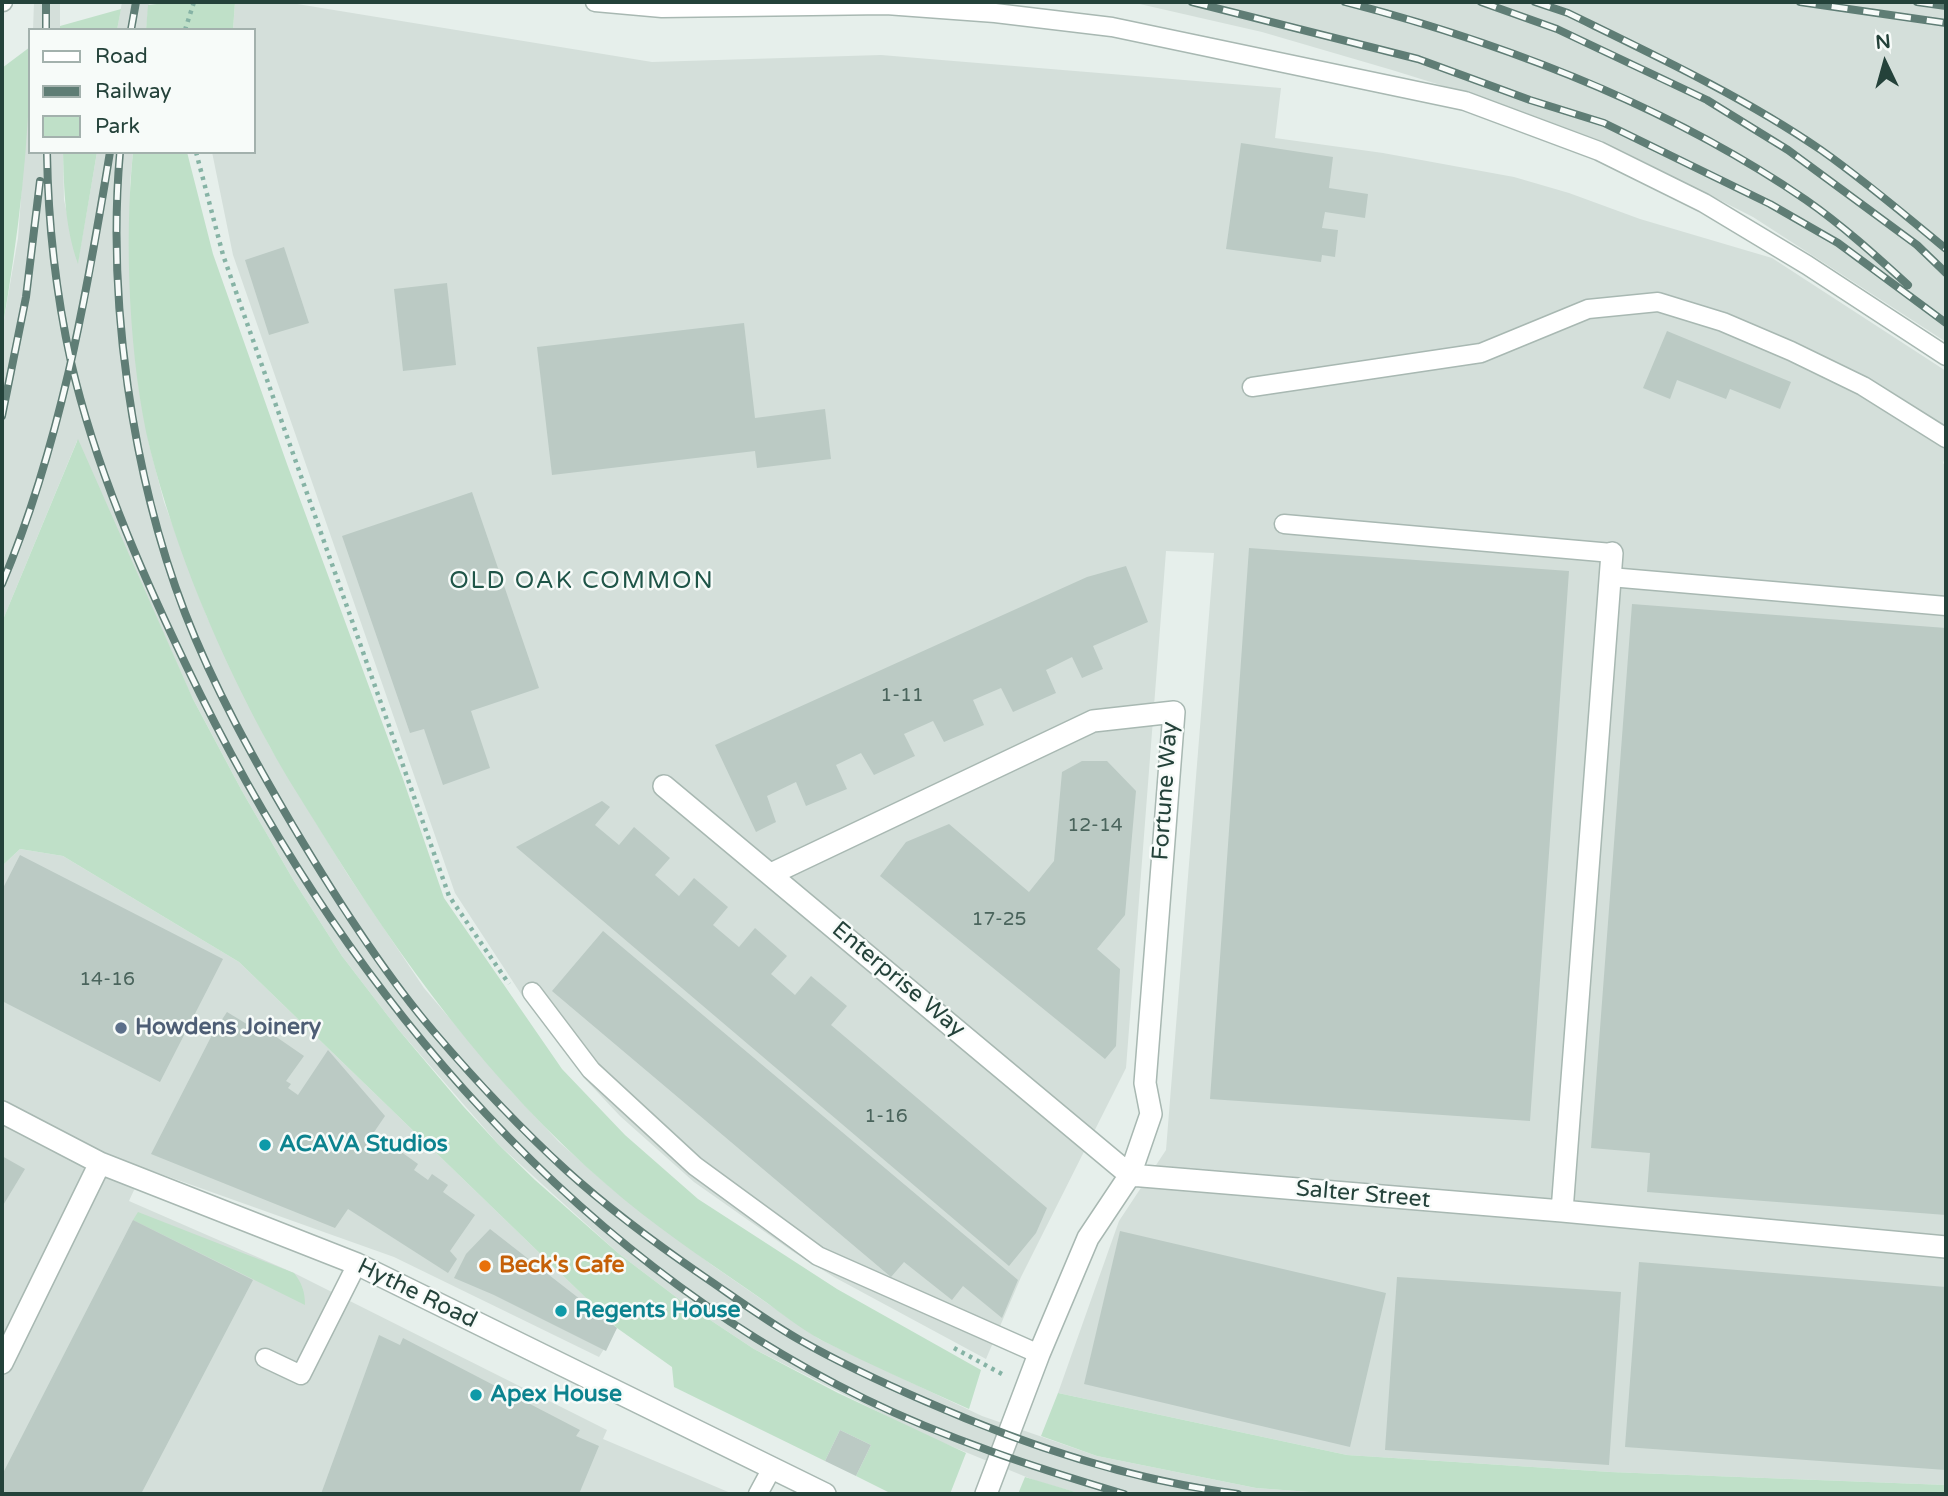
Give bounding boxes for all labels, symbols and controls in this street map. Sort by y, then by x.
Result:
legend [28,28,256,154]
north arrow [1850,28,1920,98]
text: N [1875,30,1892,54]
text: Road [95,44,148,69]
text: Railway [95,79,172,104]
text: Park [95,114,140,139]
district label: OLD OAK COMMON [451,568,713,596]
house number: 1-11 [880,685,924,707]
street label: Fortune Way [1147,721,1185,861]
house number: 12-14 [1067,815,1123,837]
house number: 17-25 [971,909,1027,931]
street label: Enterprise Way [826,916,970,1044]
house number: 14-16 [79,969,135,991]
place label: Howdens Joinery [135,1014,321,1042]
marker: Howdens Joinery [113,1020,129,1036]
house number: 1-16 [864,1106,908,1128]
place label: ACAVA Studios [279,1131,448,1159]
marker: ACAVA Studios [257,1137,273,1153]
street label: Salter Street [1295,1175,1431,1215]
place label: Beck's Cafe [499,1252,625,1280]
street label: Hythe Road [353,1253,481,1335]
marker: Beck's Cafe [477,1258,493,1274]
place label: Regents House [575,1297,741,1325]
marker: Regents House [553,1303,569,1319]
place label: Apex House [490,1381,622,1409]
marker: Apex House [468,1387,484,1403]

